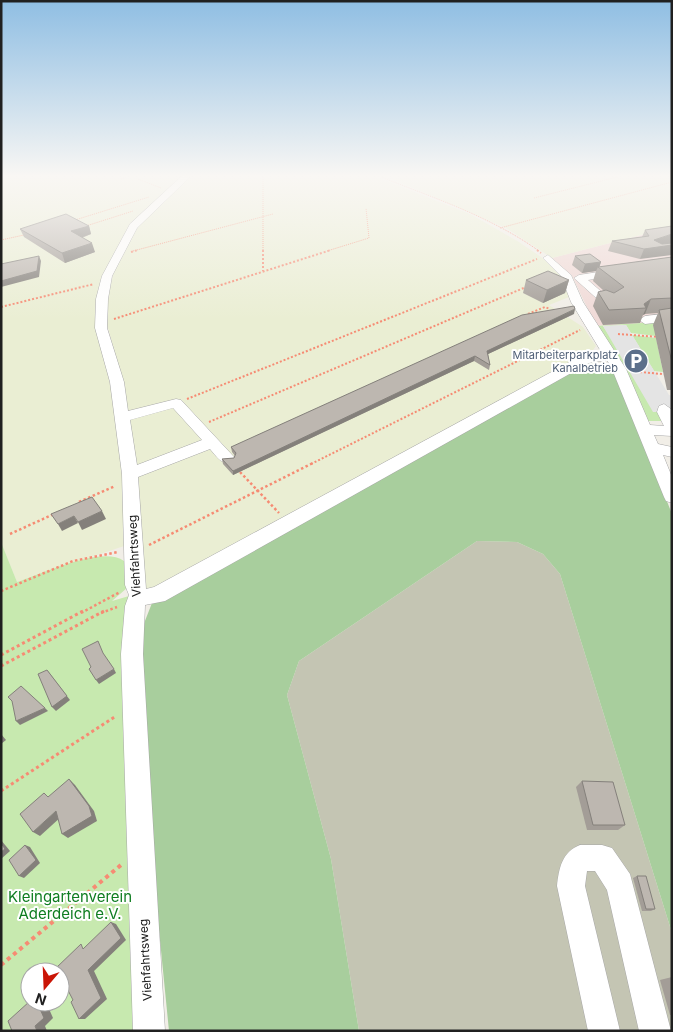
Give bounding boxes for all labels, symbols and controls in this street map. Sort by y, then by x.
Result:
place label: Mitarbeiterparkplatz Kanalbetrieb [513,348,618,375]
parking icon: Mitarbeiterparkplatz Kanalbetrieb [623,348,649,374]
street label: Viehfahrtsweg [124,515,144,597]
park label: Kleingartenverein Aderdeich e.V. [8,887,132,923]
street label: Viehfahrtsweg [135,919,155,1001]
north arrow [20,962,70,1012]
text: N [33,990,48,1010]

